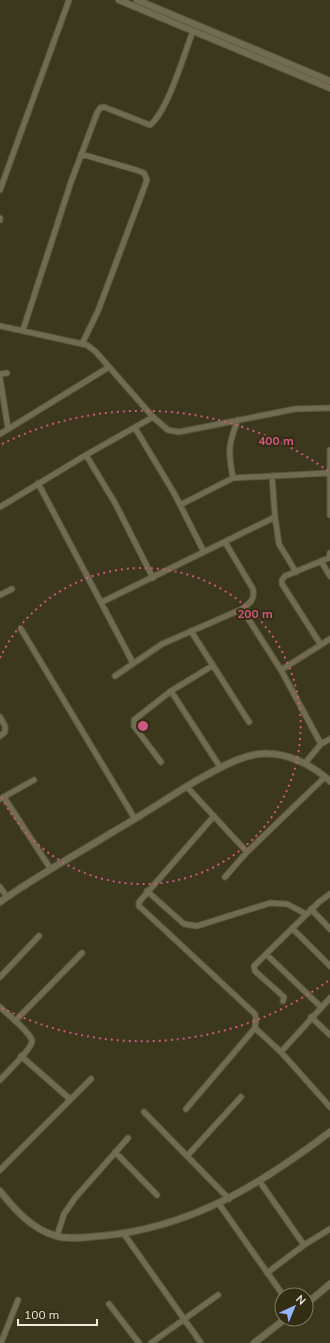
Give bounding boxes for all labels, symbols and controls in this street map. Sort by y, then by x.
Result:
text: 400 m [258,433,294,448]
text: 200 m [237,606,273,621]
centre of rings [136,719,150,733]
north arrow [274,1287,314,1327]
text: N [293,1292,309,1308]
scale bar [18,1301,97,1327]
text: 100 m [24,1307,59,1322]

